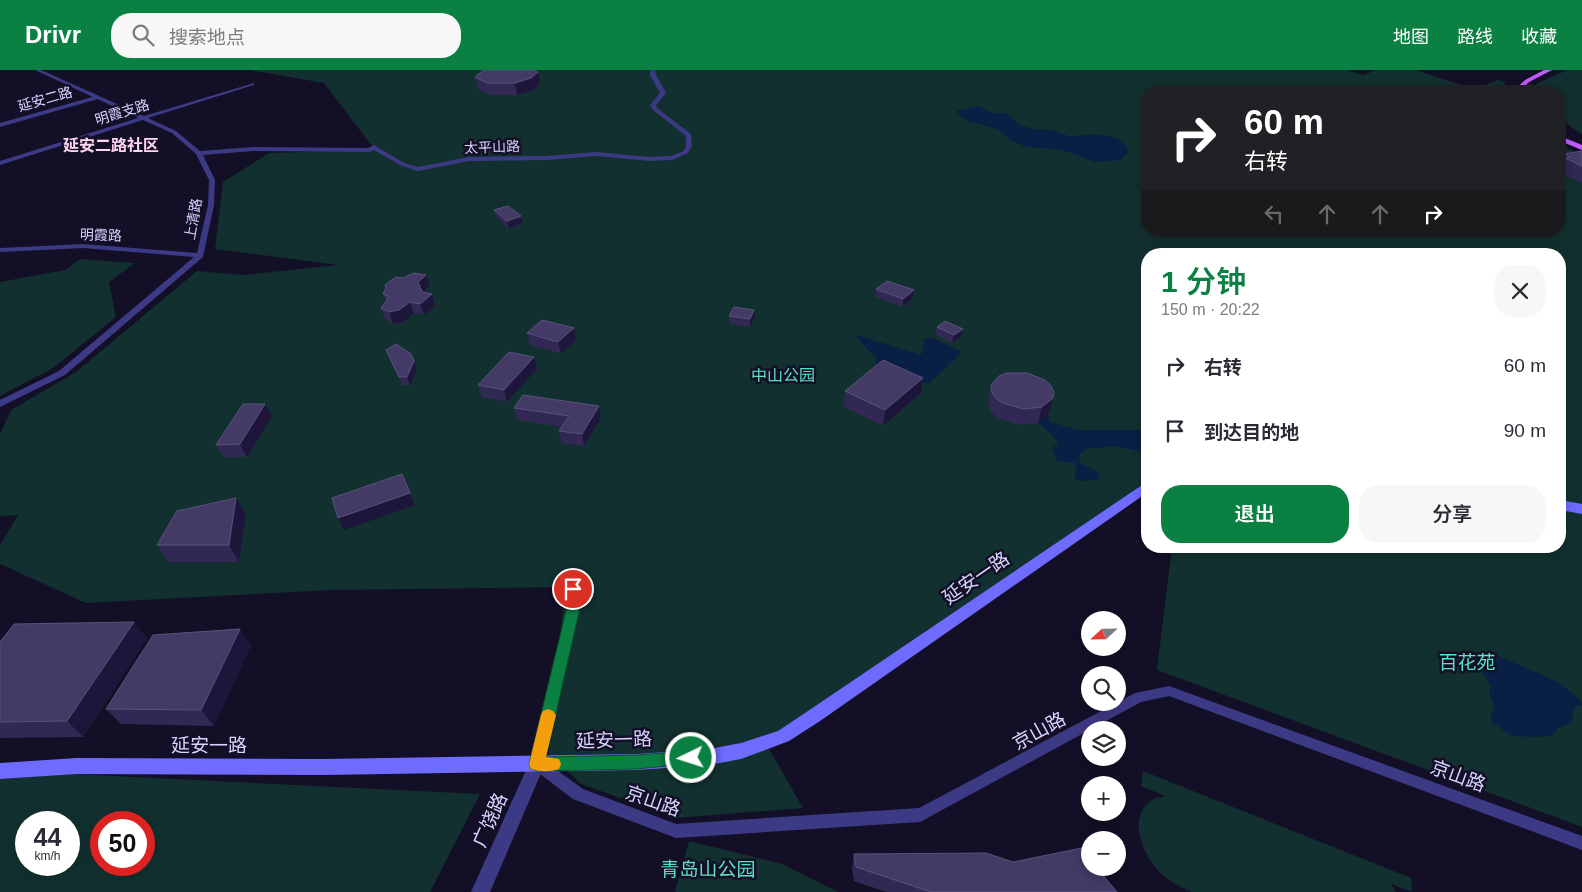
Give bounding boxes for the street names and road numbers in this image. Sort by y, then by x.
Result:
street label: 延安二路 [16,84,74,114]
street label: 明霞支路 [93,96,151,128]
street label: 太平山路 [464,138,520,156]
street label: 上清路 [181,197,205,241]
street label: 明霞路 [80,226,122,244]
street label: 延安一路 [939,548,1013,608]
street label: 京山路 [1009,708,1069,754]
street label: 延安一路 [576,728,652,752]
street label: 延安一路 [171,735,247,756]
street label: 京山路 [1428,756,1488,796]
street label: 京山路 [623,782,683,820]
street label: 广饶路 [469,790,511,850]

